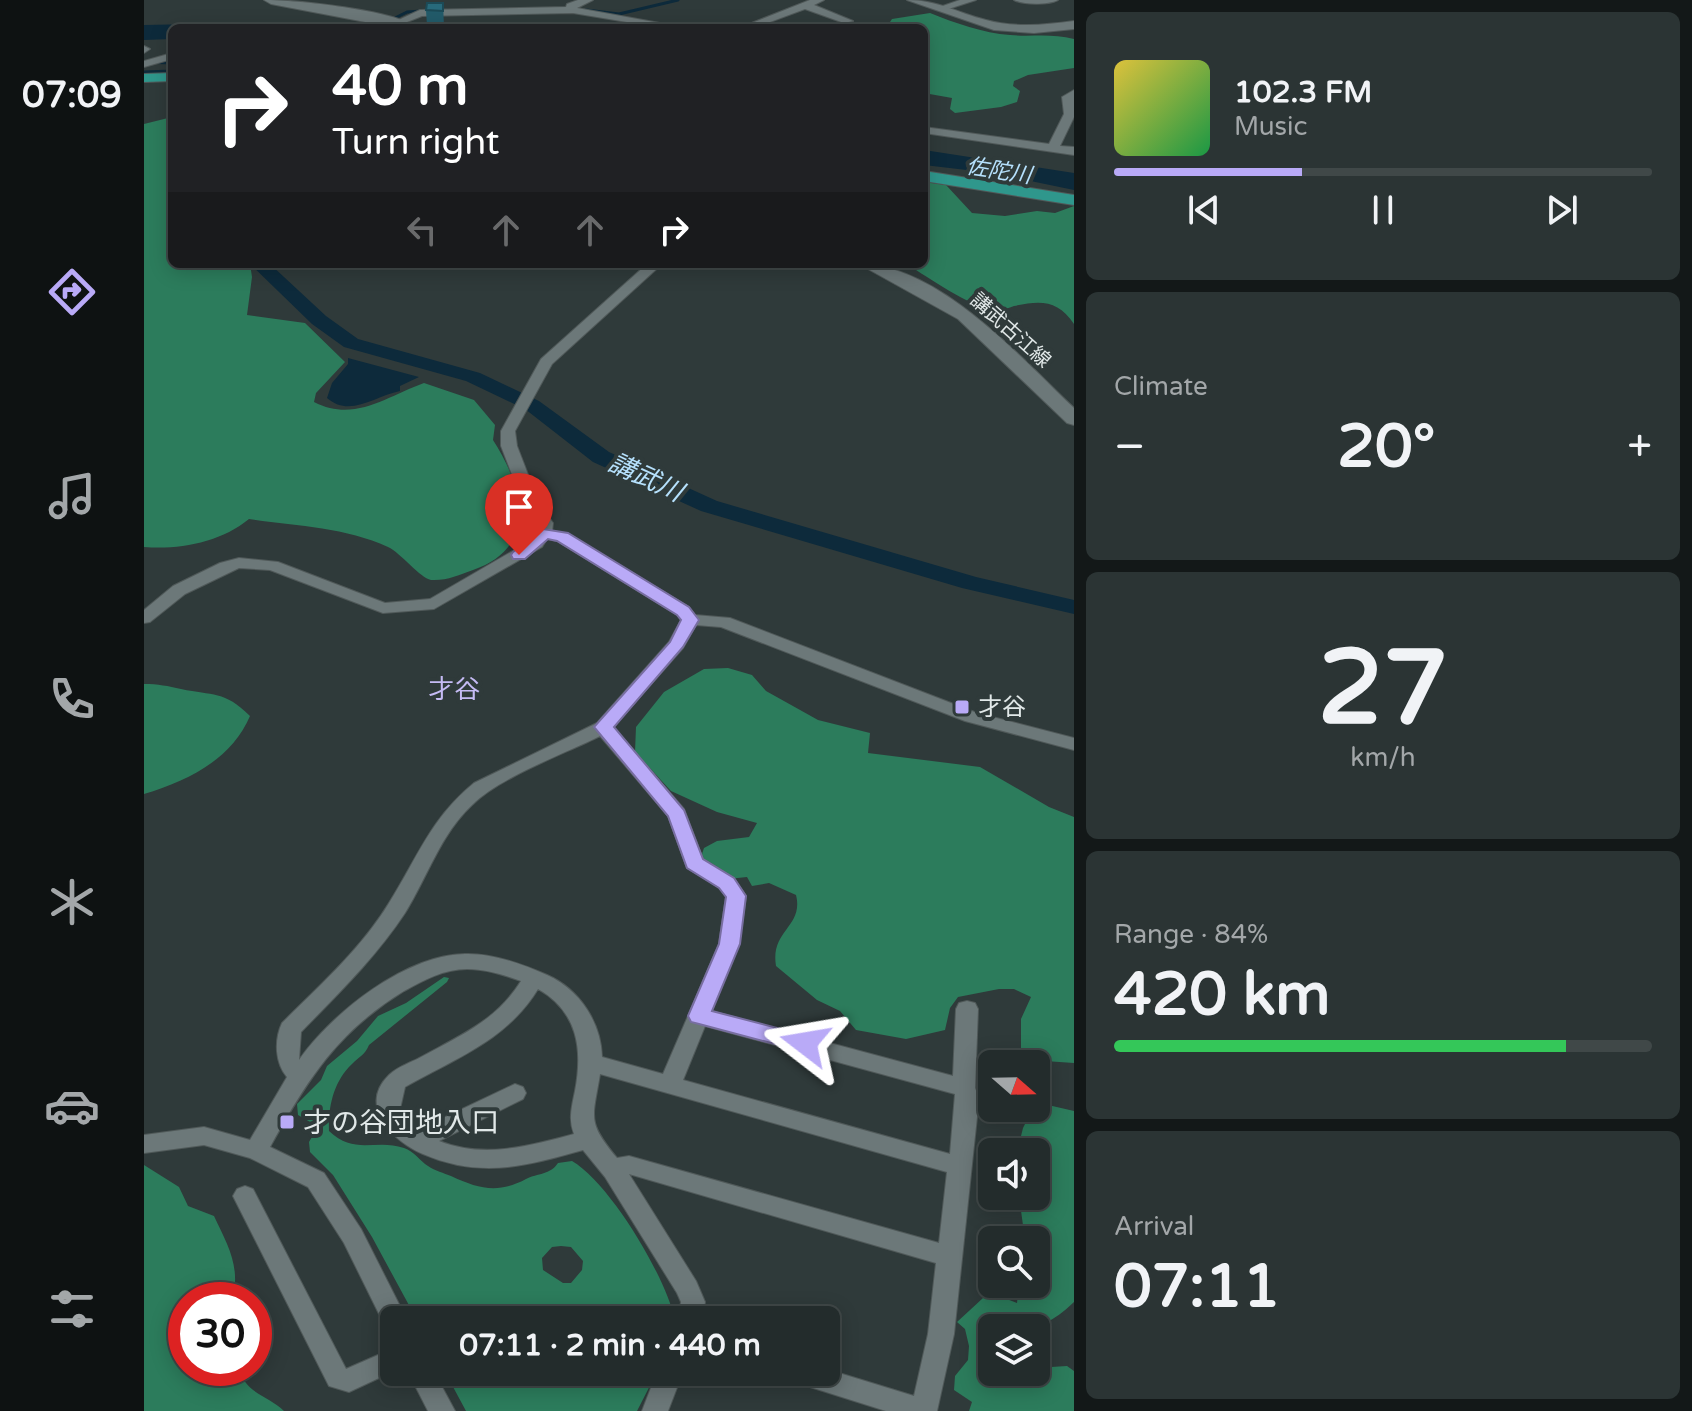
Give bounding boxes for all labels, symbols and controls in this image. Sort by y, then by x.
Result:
text: 40 m [332,53,468,120]
icon: right [200,56,304,160]
text: 07:09 [22,74,122,117]
text: 102.3 FM [1234,74,1372,111]
text: Music [1234,111,1307,142]
text: Turn right [332,121,499,164]
water label: 佐陀川 [964,153,1035,189]
icon: previous [1182,188,1226,232]
icon: pause [1361,188,1405,232]
icon: next [1540,188,1584,232]
icon: left [400,208,444,252]
icon: ahead [484,208,528,252]
icon: ahead [568,208,612,252]
icon: right [652,208,696,252]
icon: directions [44,264,100,320]
street label: 講武古江線 [965,288,1056,373]
text: Climate [1114,371,1208,402]
text: 20° [1337,411,1435,483]
text: − [1114,421,1145,474]
text: + [1627,421,1652,474]
water label: 講武川 [604,447,690,509]
icon: music [44,468,100,524]
pin [485,473,553,555]
icon: arrive [497,485,541,529]
text: 27 [1318,627,1448,752]
icon: phone [44,671,100,727]
district label: 才谷 [428,674,480,705]
place label: 才谷 [978,693,1026,722]
marker: 才谷 [953,698,971,716]
text: km/h [1350,742,1416,773]
icon: climate [44,874,100,930]
text: Range · 84% [1114,919,1268,950]
text: 420 km [1114,959,1330,1031]
position arrow [763,1001,847,1085]
north arrow [978,1050,1050,1122]
map controls [978,1050,1050,1386]
icon: car [44,1078,100,1134]
place label: 才の谷団地入口 [303,1106,499,1140]
marker: 才の谷団地入口 [278,1113,296,1131]
button: sound [978,1138,1050,1210]
text: Arrival [1114,1211,1194,1242]
button: search [978,1226,1050,1298]
text: 07:11 [1114,1251,1280,1323]
icon: filters [44,1281,100,1337]
speed limit sign: 30 [168,1282,272,1386]
button: layers [978,1314,1050,1386]
text: 07:11 · 2 min · 440 m [459,1327,761,1364]

